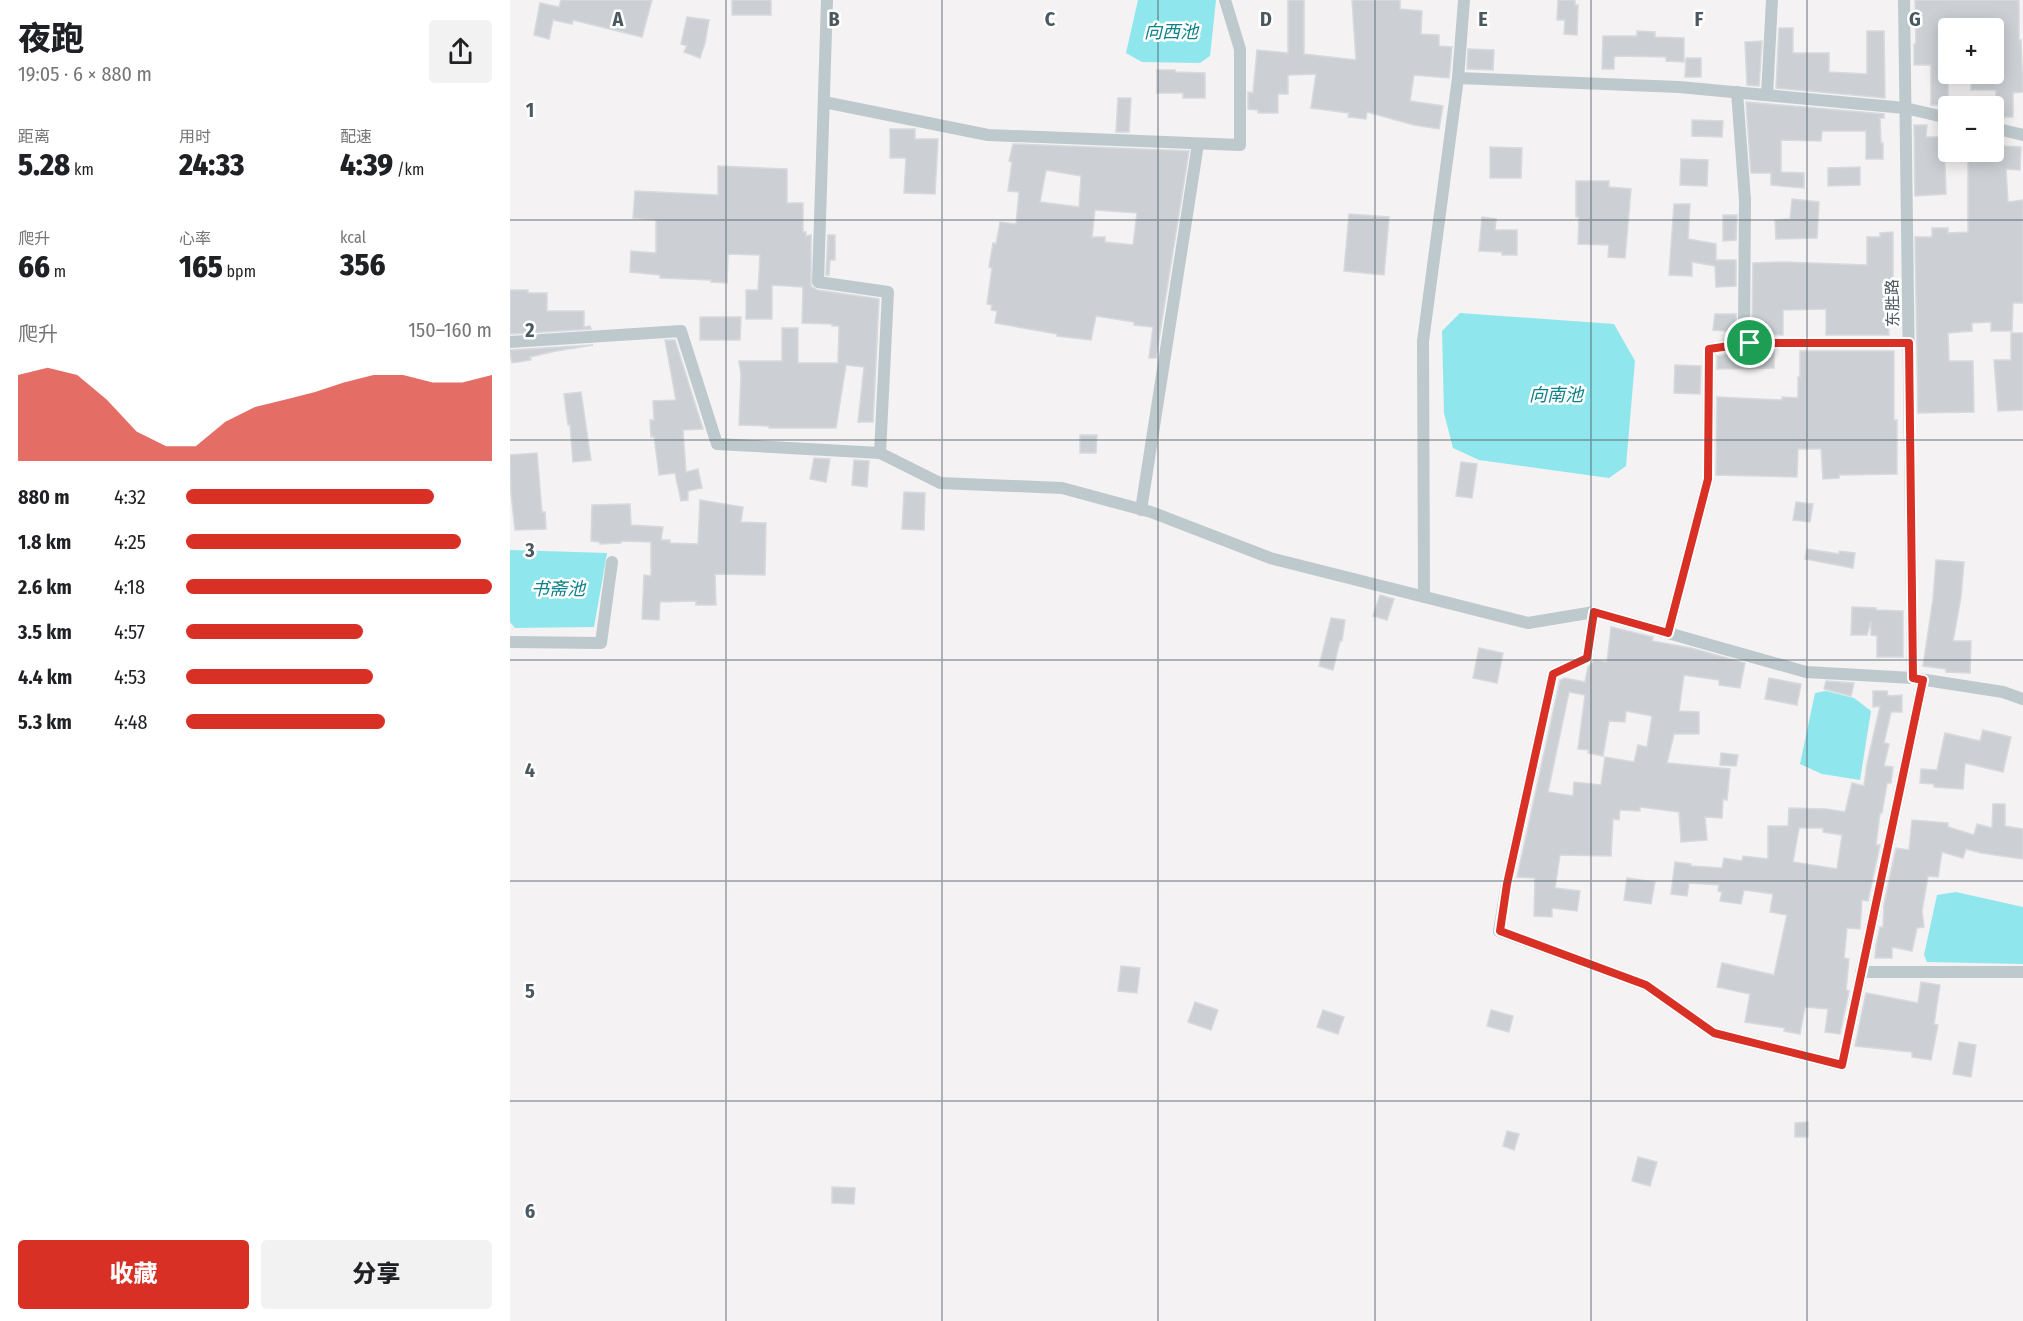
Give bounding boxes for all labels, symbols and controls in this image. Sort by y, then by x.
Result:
text: A [612,7,625,31]
text: B [828,7,840,31]
text: C [1045,7,1056,31]
text: D [1260,7,1272,31]
text: E [1478,7,1488,31]
text: F [1695,7,1704,31]
text: G [1909,7,1921,31]
map controls [1938,18,2004,162]
button: + [1938,18,2004,84]
text: 夜跑 [18,19,84,59]
button: share [429,20,492,83]
water label: 向西池 [1144,21,1200,43]
text: 19:05 · 6 × 880 m [18,62,152,86]
button: − [1938,96,2004,162]
text: 1 [526,98,534,122]
text: 距离 [18,127,50,146]
text: 用时 [179,127,211,146]
text: 配速 [340,127,372,146]
text: 5.28 [18,147,70,183]
text: 24:33 [179,147,245,183]
text: 4:39 [340,147,393,183]
text: km [70,160,94,179]
text: /km [393,160,424,179]
text: kcal [340,228,366,247]
text: 爬升 [18,229,50,248]
text: 心率 [179,229,211,248]
text: 356 [340,247,385,283]
text: 66 [18,249,50,285]
text: 165 [179,249,223,285]
text: m [50,262,66,281]
text: bpm [223,262,256,281]
street label: 东胜路 [1883,279,1902,327]
pin [1724,317,1775,368]
text: 150–160 m [408,318,492,342]
text: 2 [524,318,535,342]
text: 爬升 [18,322,58,346]
icon: arrive [1733,326,1766,359]
water label: 向南池 [1529,384,1585,406]
text: 880 m [18,485,69,509]
text: 4:32 [114,485,146,509]
text: 1.8 km [18,530,71,554]
text: 4:25 [114,530,146,554]
text: 3 [524,538,535,562]
text: 2.6 km [18,575,72,599]
text: 4:18 [114,575,145,599]
water label: 书斋池 [531,578,587,600]
text: 3.5 km [18,620,72,644]
text: 4:57 [114,620,145,644]
text: 4.4 km [18,665,72,689]
text: 4:53 [114,665,146,689]
text: 5.3 km [18,710,72,734]
text: 4:48 [114,710,148,734]
text: 4 [525,758,535,782]
text: 5 [525,979,535,1003]
text: 6 [525,1199,535,1223]
button: 收藏 [18,1240,249,1309]
button: 分享 [261,1240,492,1309]

